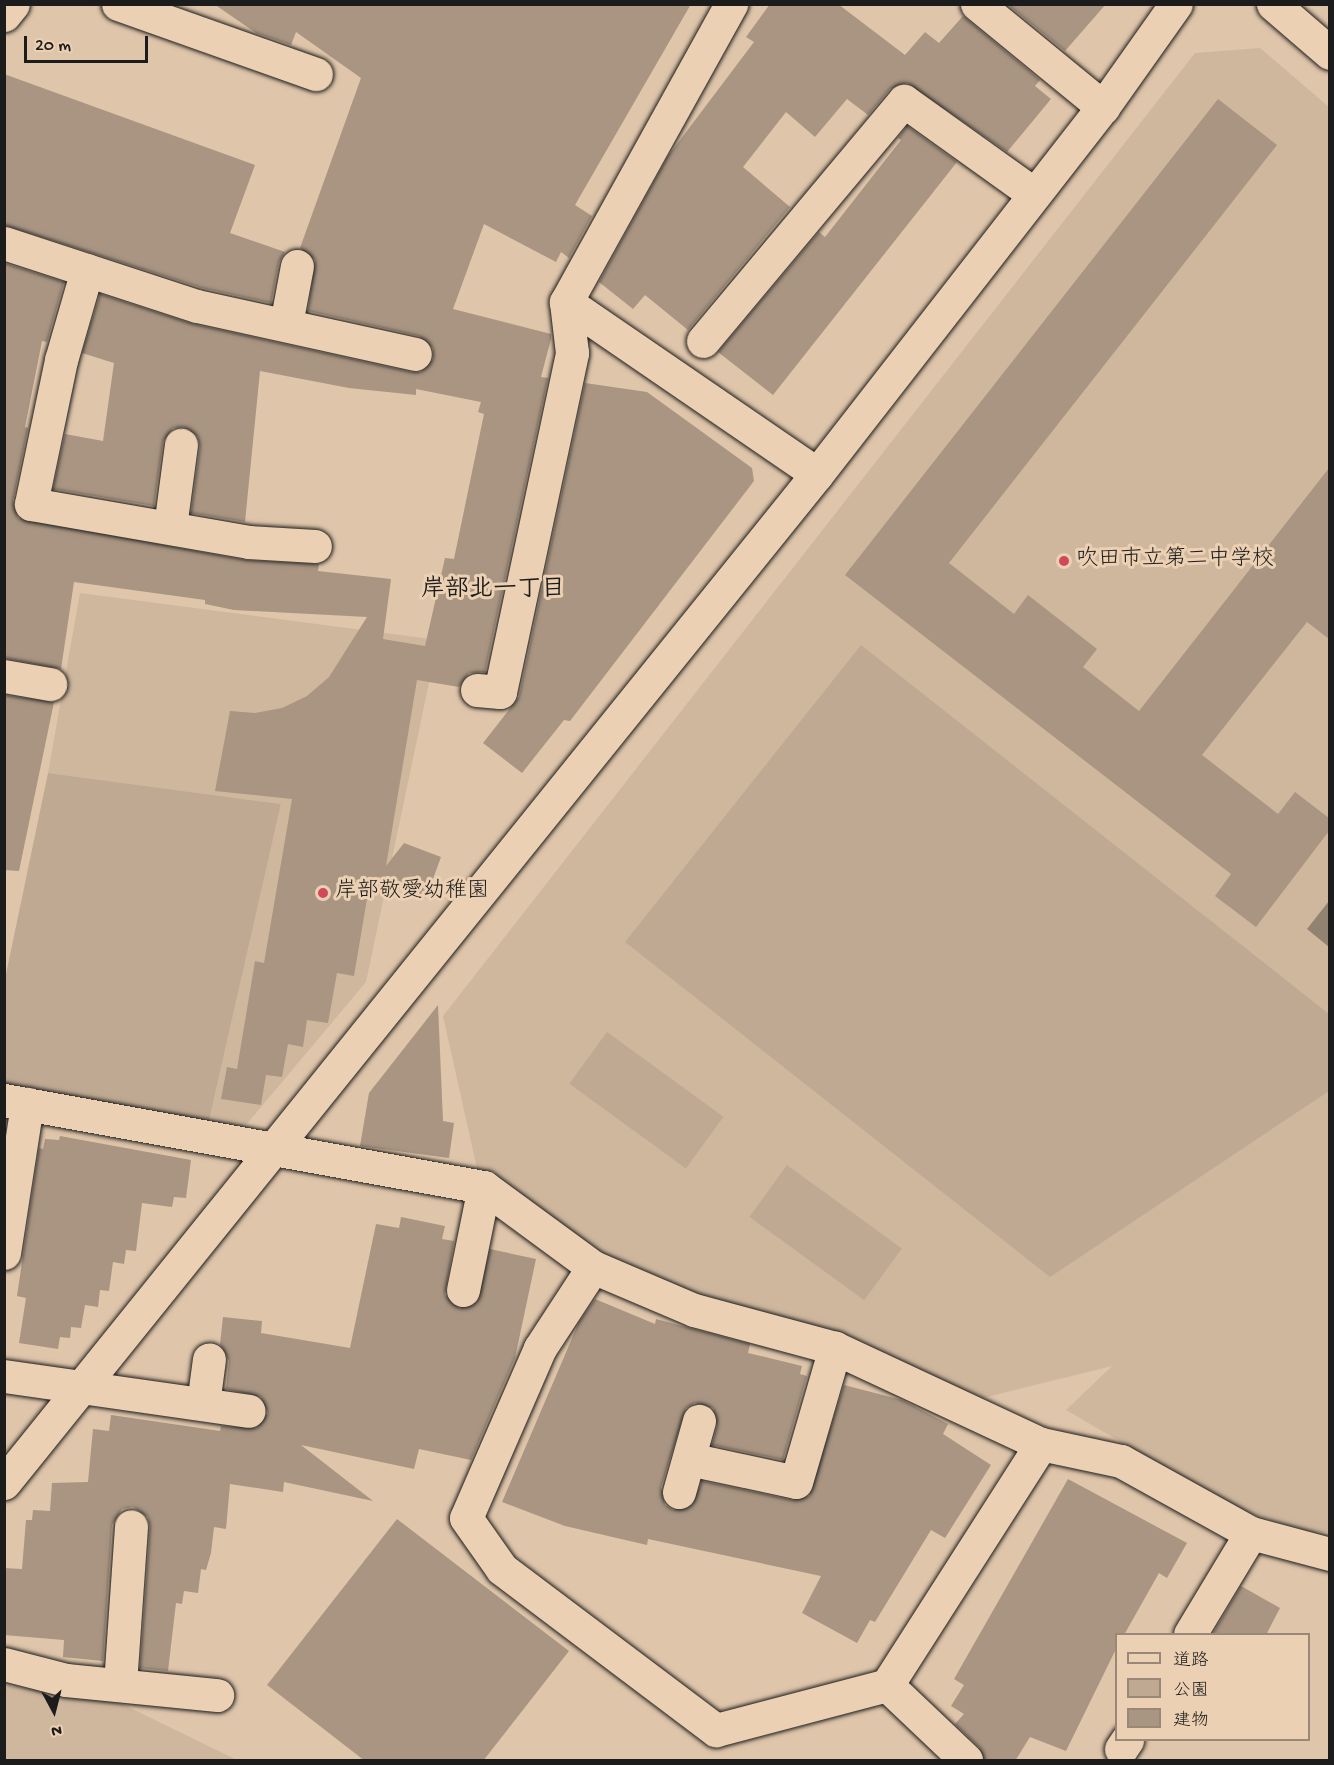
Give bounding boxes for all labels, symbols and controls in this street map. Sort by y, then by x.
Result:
scale bar [27,24,152,62]
text: 20 m [35,36,71,57]
place label: 吹田市立第二中学校 [1076,548,1274,574]
marker: 吹田市立第二中学校 [1057,554,1071,568]
district label: 岸部北一丁目 [421,577,565,605]
place label: 岸部敬愛幼稚園 [335,880,489,906]
marker: 岸部敬愛幼稚園 [316,886,330,900]
legend [1115,1633,1310,1741]
text: 道路 [1173,1651,1209,1672]
north arrow [24,1681,84,1741]
text: 公園 [1173,1681,1209,1702]
text: 建物 [1173,1711,1209,1732]
text: N [50,1719,63,1739]

